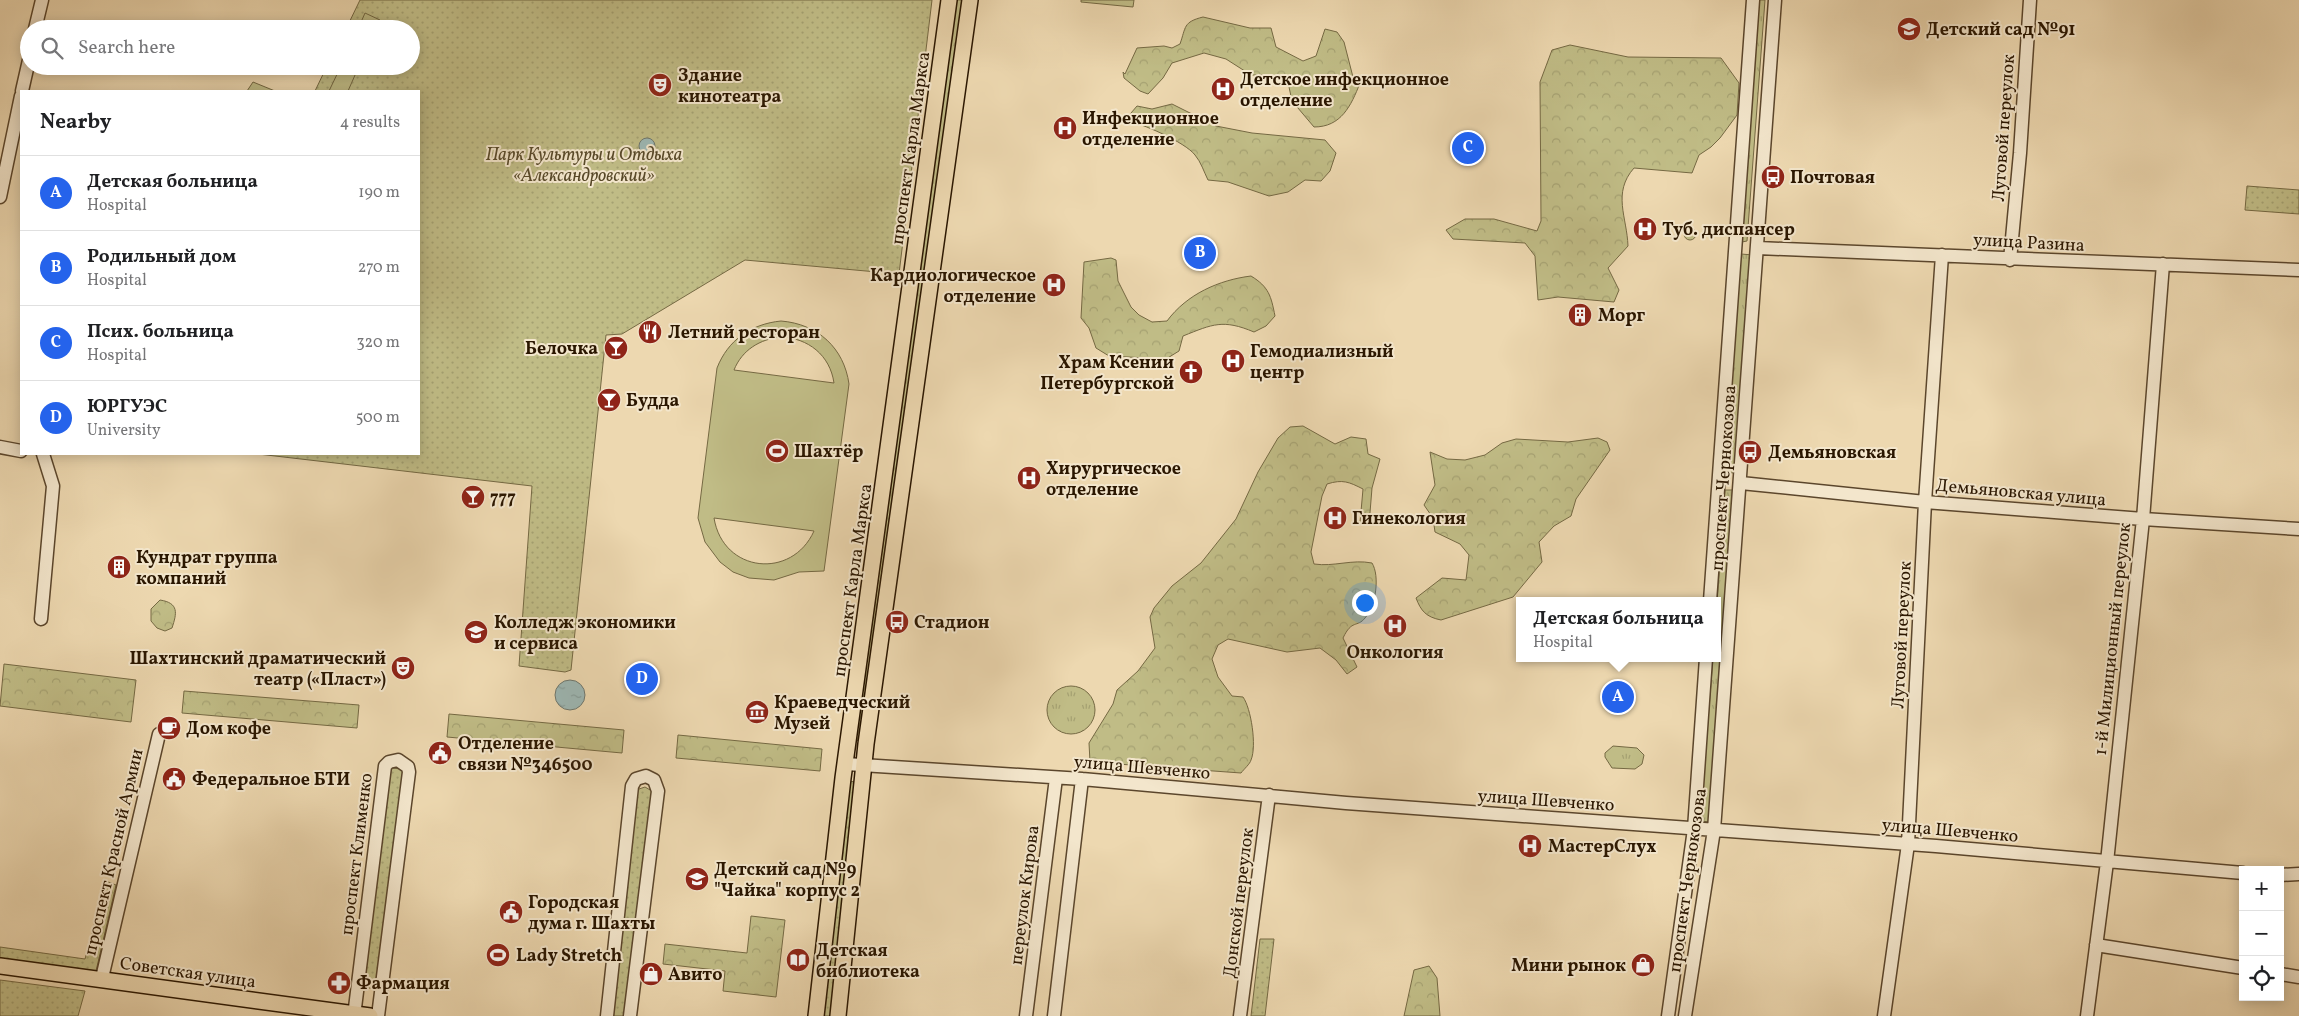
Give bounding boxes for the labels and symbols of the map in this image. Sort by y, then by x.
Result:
school or university icon: Детский сад №91 [1896,16,1922,42]
place label: Детский сад №91 [1926,18,2076,43]
street label: проспект Карла Маркса [886,50,937,246]
street label: Луговой переулок [1987,53,2022,203]
place label: Здание кинотеатра [678,64,782,110]
place label: Детское инфекционное отделение [1240,68,1449,114]
theatre icon: Здание кинотеатра [647,72,673,98]
hospital icon: Детское инфекционное отделение [1210,76,1236,102]
place label: Инфекционное отделение [1082,107,1219,153]
hospital icon: Инфекционное отделение [1052,115,1078,141]
pin: C [1452,129,1484,167]
park label: Парк Культуры и Отдыха «Александровский» [486,143,682,189]
bus stop icon: Почтовая [1760,164,1786,190]
place label: Почтовая [1790,166,1875,191]
hospital icon: Туб. диспансер [1632,216,1658,242]
place label: Туб. диспансер [1662,218,1795,243]
street label: улица Разина [1972,228,2085,259]
pin: B [1184,234,1216,272]
place label: Кардиологическое отделение [870,264,1036,310]
hospital icon: Кардиологическое отделение [1041,272,1067,298]
building icon: Морг [1567,302,1593,328]
place label: Морг [1598,304,1646,329]
restaurant icon: Летний ресторан [637,319,663,345]
place label: Летний ресторан [668,321,820,346]
bar icon: Белочка [603,335,629,361]
place label: Белочка [525,337,598,362]
place label: Гемодиализный центр [1250,340,1394,386]
hospital icon: Гемодиализный центр [1220,348,1246,374]
place label: Храм Ксении Петербургской [1040,351,1174,397]
church icon: Храм Ксении Петербургской [1178,359,1204,385]
street label: проспект Чернокозова [1706,384,1743,572]
bar icon: Будда [596,387,622,413]
place label: Будда [626,389,679,414]
sports icon: Шахтёр [764,438,790,464]
bus stop icon: Демьяновская [1737,439,1763,465]
place label: Шахтёр [794,440,863,465]
place label: Демьяновская [1768,441,1896,466]
place label: Хирургическое отделение [1046,457,1181,503]
hospital icon: Хирургическое отделение [1016,465,1042,491]
street label: Демьяновская улица [1935,474,2107,513]
street label: проспект Карла Маркса [828,482,879,678]
bar icon: 777 [460,484,486,510]
place label: 777 [490,486,516,511]
hospital icon: Гинекология [1322,505,1348,531]
place label: Гинекология [1352,507,1466,532]
street label: 1-й Милиционный переулок [2089,521,2138,757]
place label: Кундрат группа компаний [136,546,278,592]
building icon: Кундрат группа компаний [106,554,132,580]
street label: Луговой переулок [1886,560,1919,710]
your location [1352,590,1378,616]
bus stop icon: Стадион [884,609,910,635]
place label: Колледж экономики и сервиса [494,611,676,657]
place label: Стадион [914,611,990,636]
hospital icon: Онкология [1382,613,1408,639]
school or university icon: Колледж экономики и сервиса [463,619,489,645]
place label: Онкология [1346,641,1444,666]
place label: Шахтинский драматический театр («Пласт») [130,647,386,693]
theatre icon: Шахтинский драматический театр («Пласт») [390,655,416,681]
pin: D [626,660,658,698]
pin: A [1602,678,1634,716]
place label: Краеведческий Музей [774,691,910,737]
museum icon: Краеведческий Музей [744,699,770,725]
cafe icon: Дом кофе [156,715,182,741]
place label: Дом кофе [186,717,271,742]
place label: Отделение связи №346500 [458,732,593,778]
public building icon: Отделение связи №346500 [427,740,453,766]
street label: проспект Красной Армии [79,747,150,958]
street label: улица Шевченко [1073,750,1211,787]
public building icon: Федеральное БТИ [161,766,187,792]
place label: Федеральное БТИ [192,768,350,793]
street label: проспект Клименко [335,772,380,937]
street label: улица Шевченко [1477,784,1615,819]
street label: проспект Чернокозова [1663,786,1714,974]
street label: улица Шевченко [1881,813,2019,850]
street label: переулок Кирова [1005,824,1046,966]
street label: Донской переулок [1218,826,1261,980]
hospital icon: МастерСлух [1517,833,1543,859]
place label: МастерСлух [1548,835,1656,860]
place label: Детский сад №9 "Чайка" корпус 2 [714,858,860,904]
school or university icon: Детский сад №9 "Чайка" корпус 2 [684,866,710,892]
place label: Городская дума г. Шахты [528,891,655,937]
public building icon: Городская дума г. Шахты [498,899,524,925]
place label: Детская библиотека [816,939,920,985]
sports icon: Lady Stretch [485,942,511,968]
place label: Lady Stretch [516,944,622,969]
library icon: Детская библиотека [785,947,811,973]
street label: Советская улица [118,952,257,995]
shop icon: Мини рынок [1630,952,1656,978]
place label: Мини рынок [1511,954,1626,979]
shop icon: Авито [638,961,664,987]
place label: Авито [668,963,723,988]
pharmacy icon: Фармация [326,970,352,996]
place label: Фармация [356,972,450,997]

